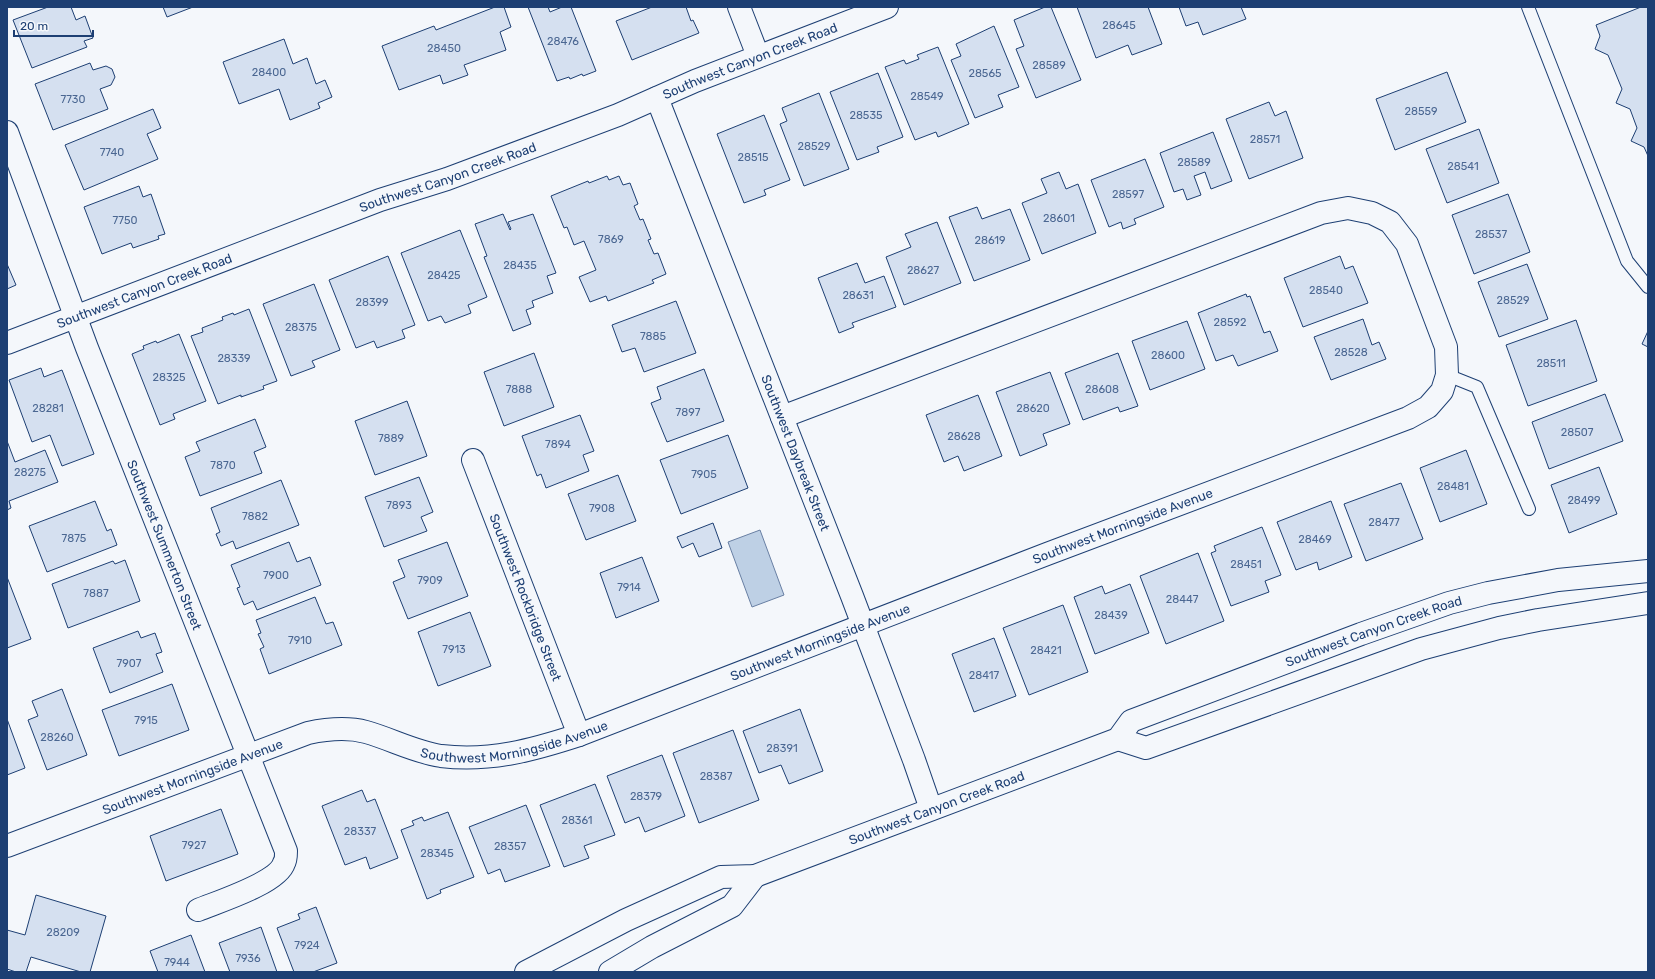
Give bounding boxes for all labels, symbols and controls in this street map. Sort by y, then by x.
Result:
scale bar [14,12,93,38]
text: 20 m [20,19,48,33]
street label: Southwest Canyon Creek Road [660,19,839,102]
house number: 28645 [1102,19,1136,32]
house number: 28476 [547,35,579,48]
house number: 28450 [427,42,461,55]
house number: 28589 [1032,59,1066,72]
house number: 28400 [252,66,286,79]
house number: 28565 [968,67,1002,80]
house number: 28549 [910,90,944,103]
house number: 7730 [61,93,85,106]
house number: 28559 [1404,105,1438,118]
house number: 28535 [849,109,883,122]
house number: 28571 [1250,133,1280,146]
street label: Southwest Canyon Creek Road [357,139,538,215]
house number: 28529 [798,140,830,153]
house number: 7740 [100,146,124,159]
house number: 28515 [737,151,769,164]
house number: 28589 [1177,156,1211,169]
house number: 28541 [1447,160,1479,173]
house number: 28597 [1112,188,1144,201]
house number: 28601 [1043,212,1075,225]
house number: 7750 [113,214,137,227]
house number: 28537 [1475,228,1507,241]
house number: 7869 [598,233,624,246]
house number: 28619 [974,234,1006,247]
street label: Southwest Canyon Creek Road [55,250,234,331]
house number: 28435 [503,259,537,272]
house number: 28627 [907,264,939,277]
house number: 28425 [427,269,461,282]
house number: 28540 [1309,284,1343,297]
house number: 28631 [842,289,874,302]
house number: 28529 [1497,294,1529,307]
house number: 28399 [355,296,389,309]
house number: 28592 [1214,316,1246,329]
house number: 28375 [285,321,318,334]
house number: 7885 [640,330,667,343]
house number: 28528 [1334,346,1368,359]
house number: 28600 [1151,349,1185,362]
house number: 28339 [217,352,251,365]
house number: 28511 [1536,357,1566,370]
house number: 28325 [152,371,186,384]
street label: Southwest Daybreak Street [759,373,833,533]
house number: 7888 [506,383,532,396]
house number: 28608 [1085,383,1119,396]
house number: 28281 [32,402,64,415]
house number: 28620 [1016,402,1050,415]
house number: 7897 [676,406,701,419]
house number: 28507 [1561,426,1594,439]
house number: 28628 [947,430,981,443]
house number: 7889 [378,432,404,445]
house number: 7894 [545,438,571,451]
street label: Southwest Summerton Street [125,458,205,632]
house number: 7870 [210,459,236,472]
house number: 28275 [14,466,47,479]
house number: 7905 [691,468,717,481]
house number: 28481 [1437,480,1469,493]
street label: Southwest Morningside Avenue [1030,485,1215,566]
house number: 28499 [1567,494,1601,507]
house number: 7893 [386,499,412,512]
house number: 7908 [589,502,615,515]
house number: 7882 [242,510,268,523]
street label: Southwest Rockbridge Street [487,511,565,683]
house number: 28477 [1368,516,1400,529]
house number: 7875 [62,532,87,545]
house number: 28469 [1298,533,1332,546]
house number: 28451 [1230,558,1262,571]
house number: 7900 [263,569,289,582]
house number: 7909 [417,574,443,587]
house number: 7914 [617,581,641,594]
house number: 7887 [83,587,109,600]
house number: 28447 [1166,593,1199,606]
street label: Southwest Canyon Creek Road [1283,593,1463,669]
street label: Southwest Morningside Avenue [728,600,912,683]
house number: 28439 [1094,609,1128,622]
house number: 7910 [288,634,312,647]
house number: 7913 [442,643,466,656]
house number: 28421 [1030,644,1062,657]
house number: 7907 [117,657,142,670]
house number: 28417 [969,669,1000,682]
house number: 7915 [134,714,158,727]
street label: Southwest Morningside Avenue [419,717,610,765]
house number: 28260 [40,731,74,744]
street label: Southwest Morningside Avenue [100,736,285,817]
house number: 28391 [766,742,798,755]
street label: Southwest Canyon Creek Road [847,768,1026,847]
house number: 28387 [700,770,733,783]
house number: 28379 [630,790,662,803]
house number: 28361 [561,814,593,827]
house number: 28337 [344,825,377,838]
house number: 7927 [182,839,206,852]
house number: 28357 [494,840,526,853]
house number: 28345 [420,847,454,860]
house number: 28209 [46,926,80,939]
house number: 7924 [294,939,320,952]
house number: 7936 [235,952,261,965]
house number: 7944 [164,956,190,969]

